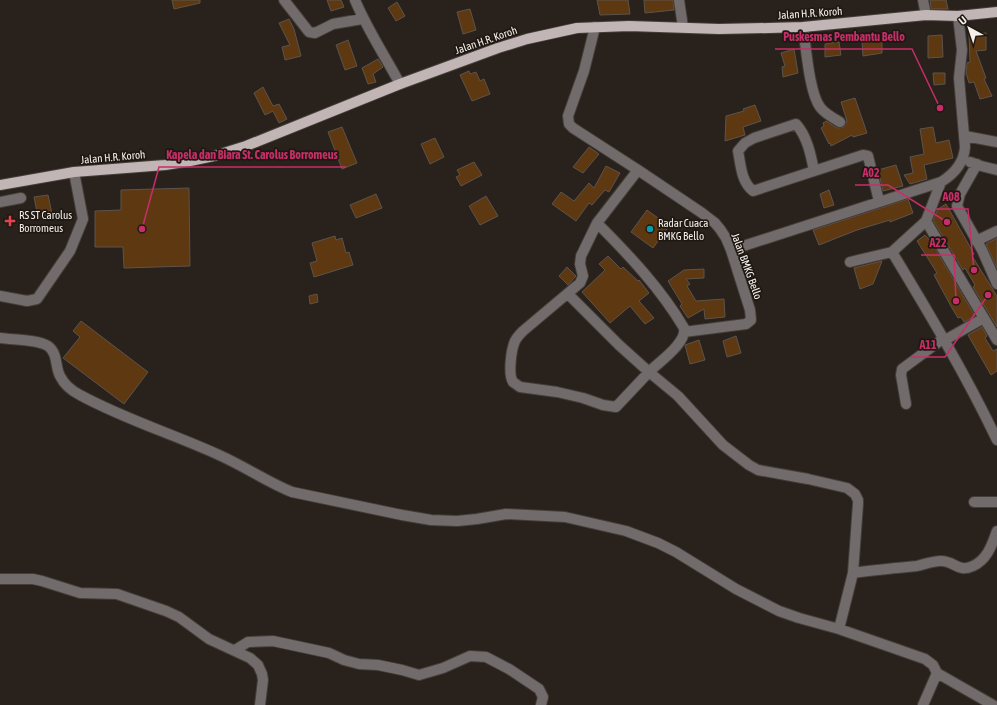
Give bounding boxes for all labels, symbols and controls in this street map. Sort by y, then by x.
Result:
street label: Jalan H.R. Koroh [777,5,843,21]
north arrow [949,8,989,48]
text: U [956,14,969,27]
street label: Jalan H.R. Koroh [453,24,519,56]
callout: Puskesmas Pembantu Bello [775,25,912,49]
text: Puskesmas Pembantu Bello [783,30,905,44]
callout: Kapela dan Biara St. Carolus Borromeus [159,143,346,167]
street label: Jalan H.R. Koroh [80,148,146,166]
text: Kapela dan Biara St. Carolus Borromeus [166,148,339,162]
callout: A02 [855,161,888,185]
text: A02 [861,166,880,180]
callout: A08 [935,185,968,209]
text: A08 [941,190,960,204]
place label: RS ST Carolus Borromeus [19,209,72,234]
marker: RS ST Carolus Borromeus [4,215,16,227]
place label: Radar Cuaca BMKG Bello [658,217,708,242]
marker: Radar Cuaca BMKG Bello [645,224,655,234]
street label: Jalan BMKG Bello [729,231,765,301]
callout: A22 [921,231,954,255]
text: A22 [928,236,947,250]
callout: A11 [911,333,945,357]
text: A11 [918,338,937,352]

